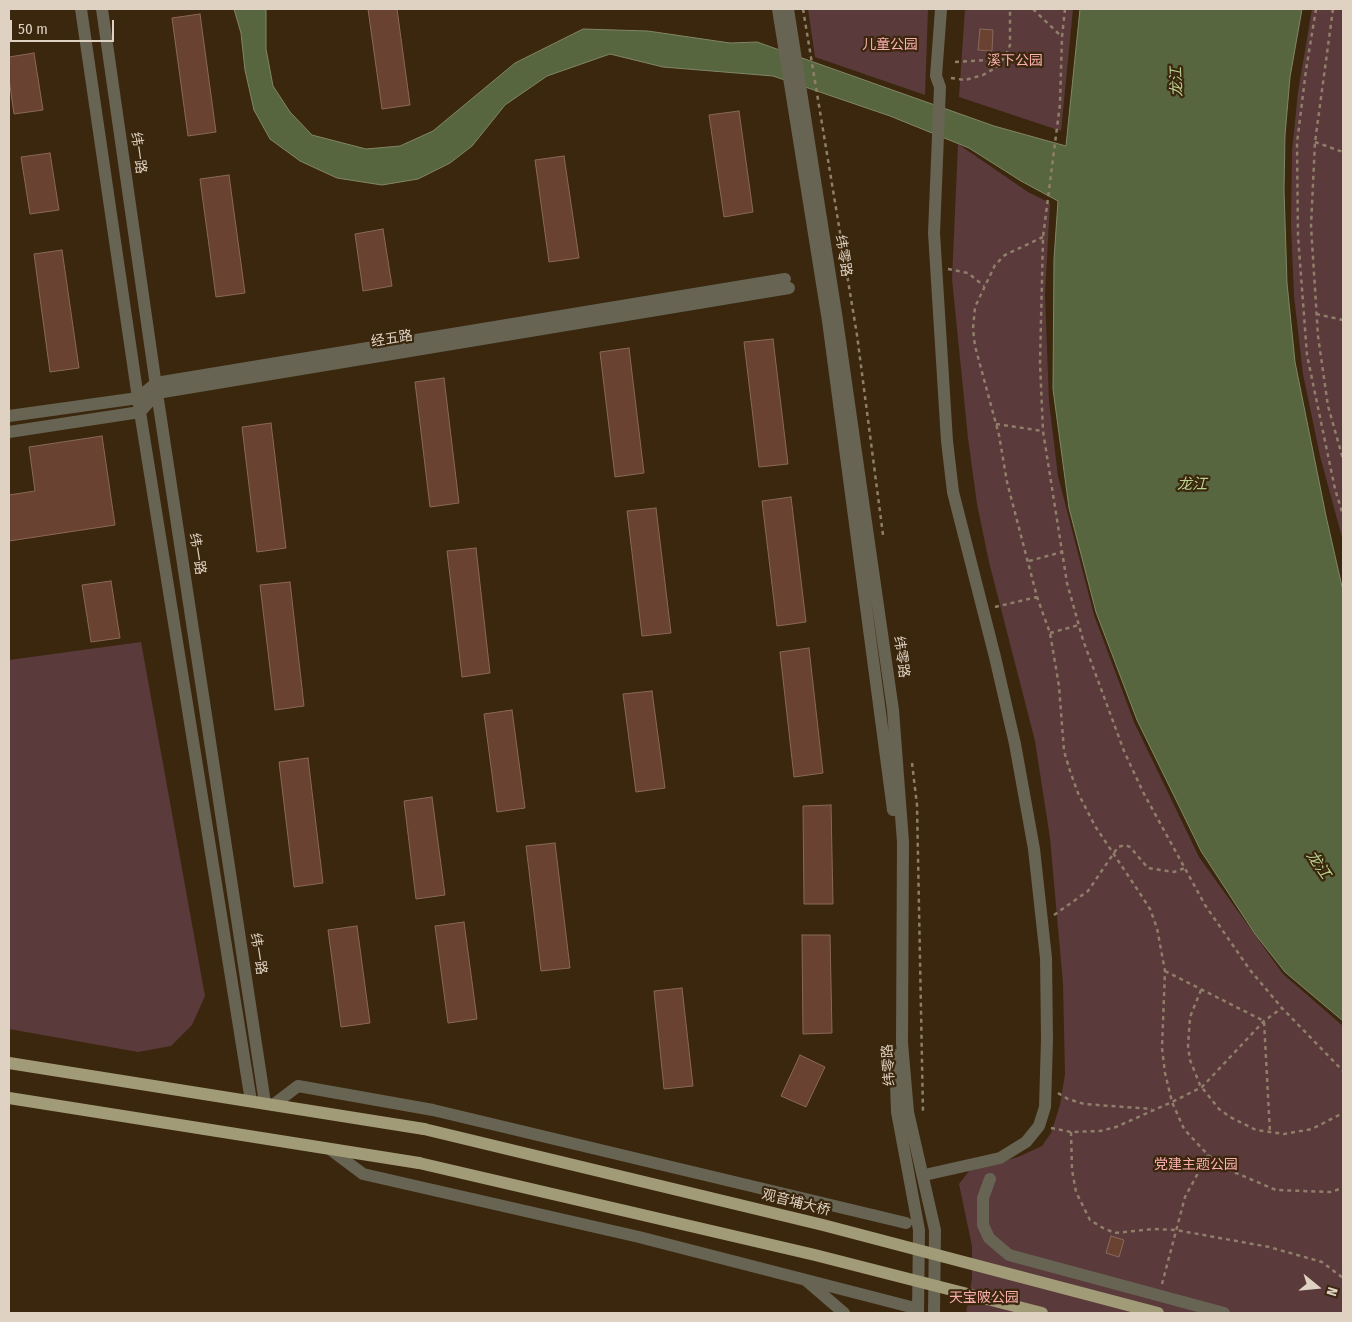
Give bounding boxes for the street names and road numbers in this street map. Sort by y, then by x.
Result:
street label: 纬一路 [127,131,149,175]
street label: 纬零路 [831,234,855,278]
street label: 经五路 [370,327,414,351]
street label: 纬一路 [185,532,209,576]
street label: 纬零路 [890,635,912,679]
street label: 纬一路 [246,932,270,976]
street label: 纬零路 [879,1043,899,1087]
street label: 观音埔大桥 [760,1186,832,1220]

